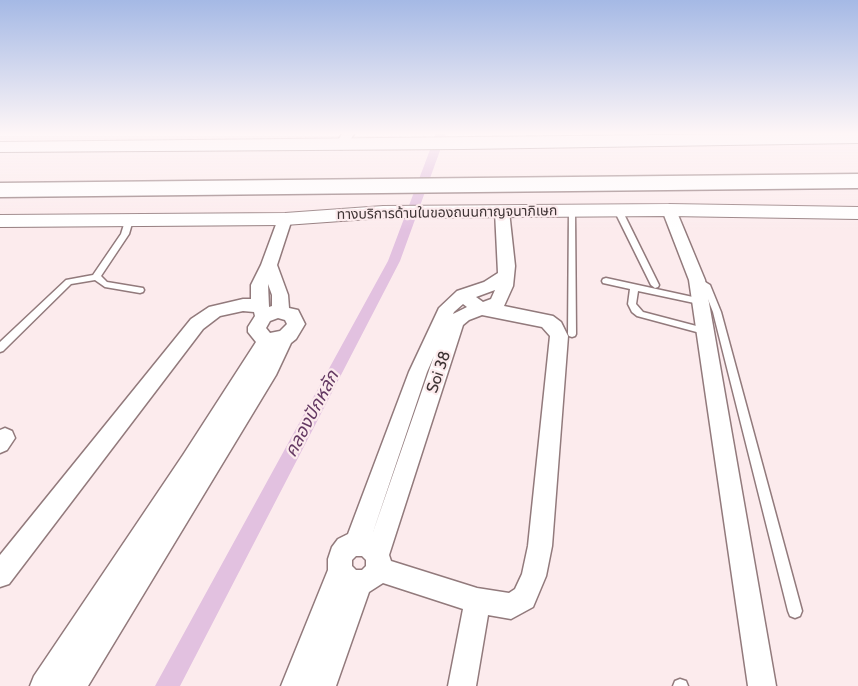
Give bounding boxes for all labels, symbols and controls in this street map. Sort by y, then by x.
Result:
street label: ทางบริการด้านในของถนนกาญจนาภิเษก [337,203,557,223]
street label: Soi 38 [423,348,455,396]
water label: คลองปักหลัก [280,367,344,461]

